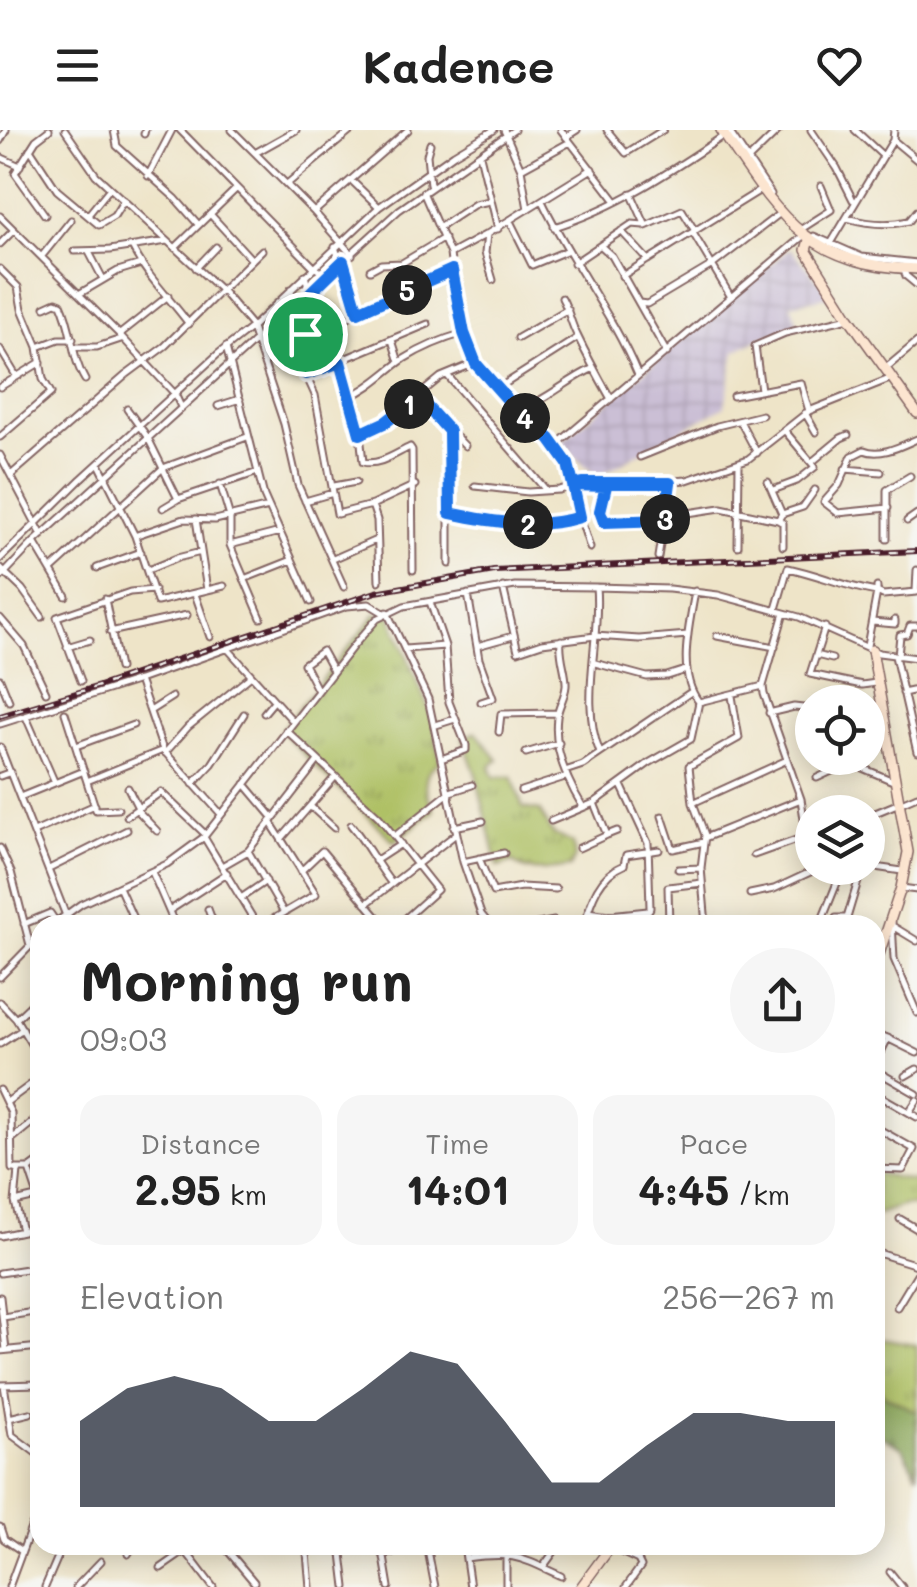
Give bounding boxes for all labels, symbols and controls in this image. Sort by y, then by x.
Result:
text: Kadence [362,36,555,94]
icon: menu [50,38,105,93]
icon: heart [812,38,867,93]
pin: 5 [382,265,432,315]
text: 5 [399,272,415,308]
pin [263,292,348,377]
icon: arrive [278,307,333,362]
pin: 1 [384,379,434,429]
text: 1 [403,386,415,422]
pin: 4 [500,393,550,443]
text: 4 [516,400,534,436]
pin: 3 [640,494,690,544]
pin: 2 [503,499,553,549]
text: 3 [657,501,673,537]
text: 2 [520,506,536,542]
map controls [795,685,885,885]
button: locate [795,685,885,775]
button: layers [795,795,885,885]
text: Morning run [80,943,413,1015]
button: share [730,948,835,1053]
text: 09:03 [80,1017,167,1059]
text: Distance [141,1125,261,1161]
text: Time [426,1125,489,1161]
text: Pace [680,1125,748,1161]
text: 2.95 [135,1161,221,1216]
text: 14:01 [405,1161,510,1216]
text: 4:45 [638,1161,729,1216]
text: km [221,1176,267,1212]
text: /km [729,1176,790,1212]
text: Elevation [80,1275,224,1317]
text: 256–267 m [662,1275,835,1317]

